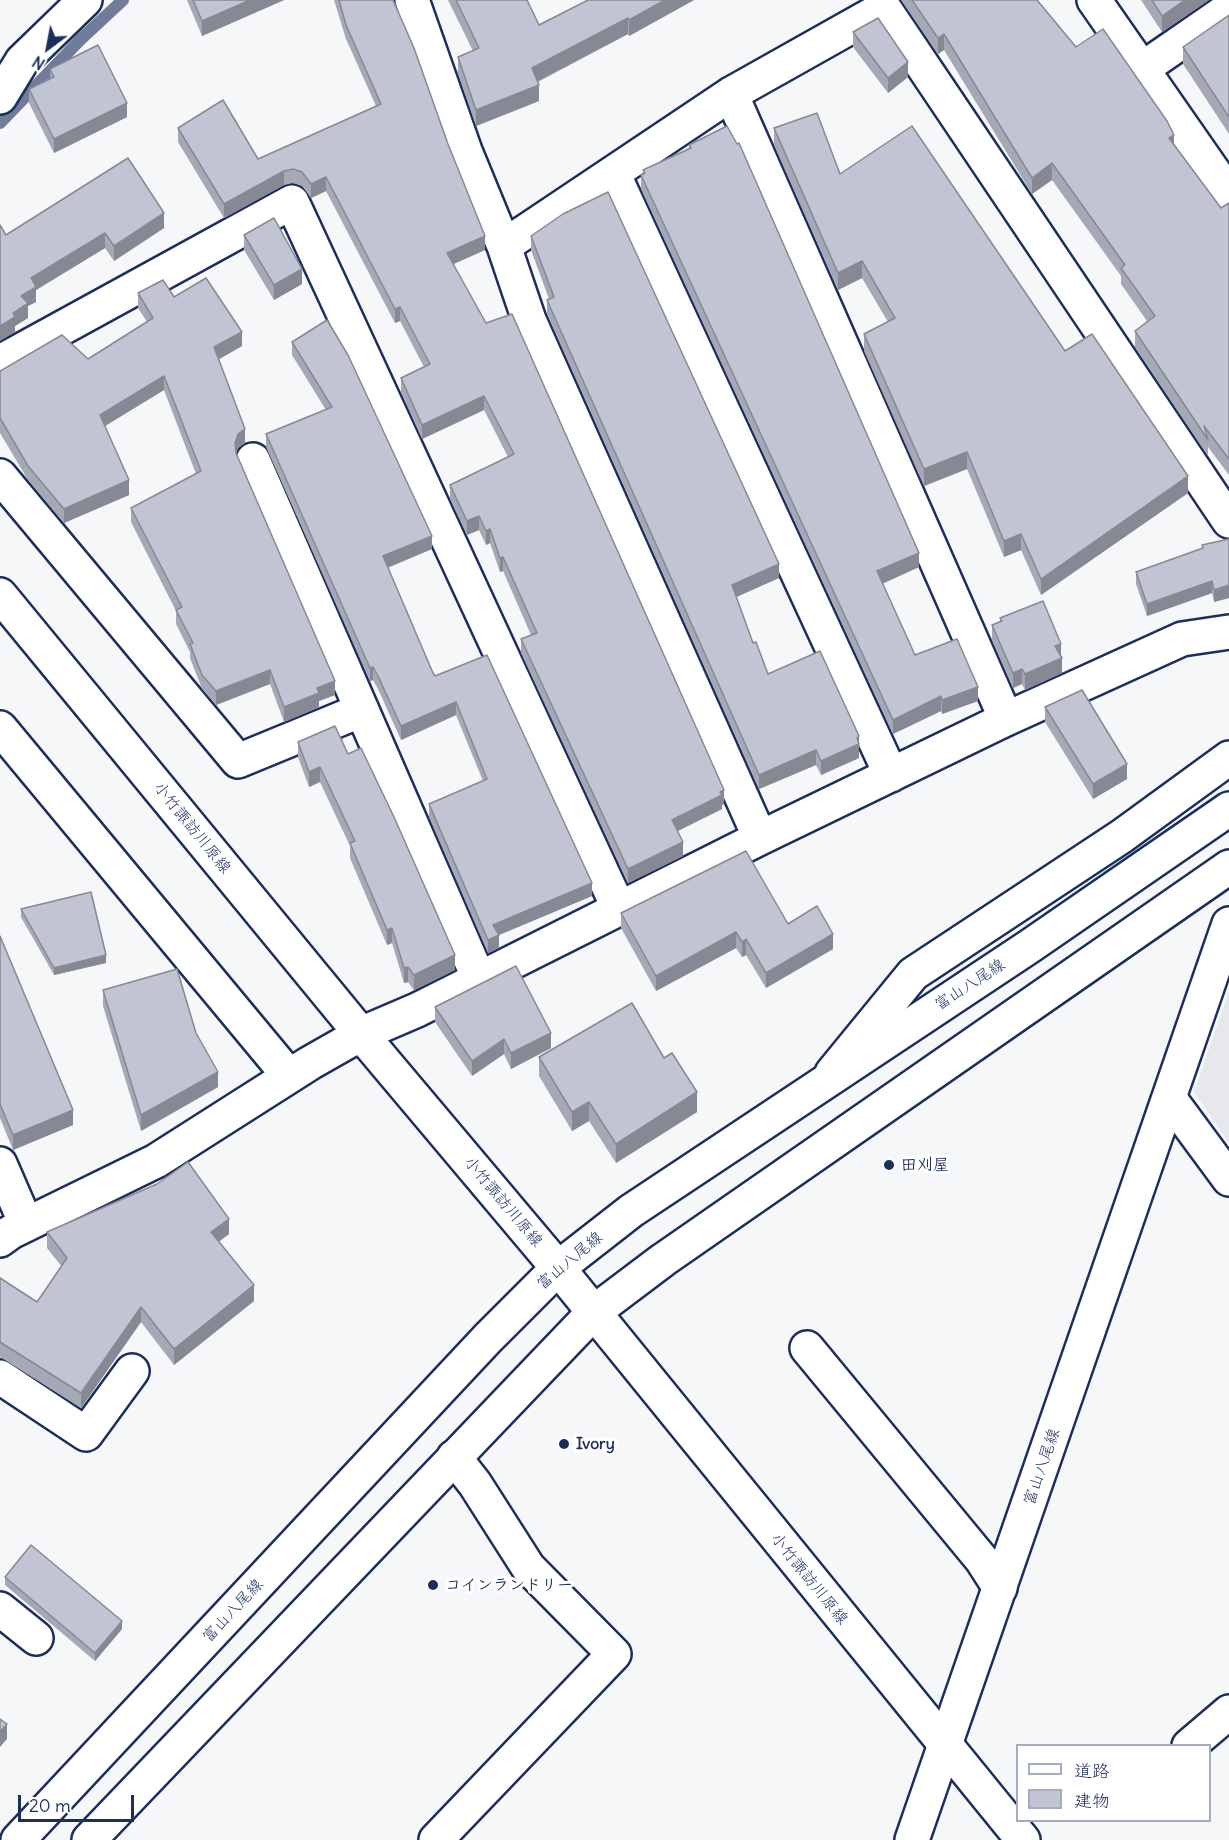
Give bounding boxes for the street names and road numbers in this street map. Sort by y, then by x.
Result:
street label: 小竹諏訪川原線 [149,778,235,878]
street label: 富山八尾線 [931,955,1009,1015]
street label: 小竹諏訪川原線 [460,1153,546,1251]
street label: 富山八尾線 [533,1228,607,1294]
street label: 富山八尾線 [1020,1426,1064,1508]
street label: 小竹諏訪川原線 [766,1529,852,1629]
street label: 富山八尾線 [199,1575,267,1647]

